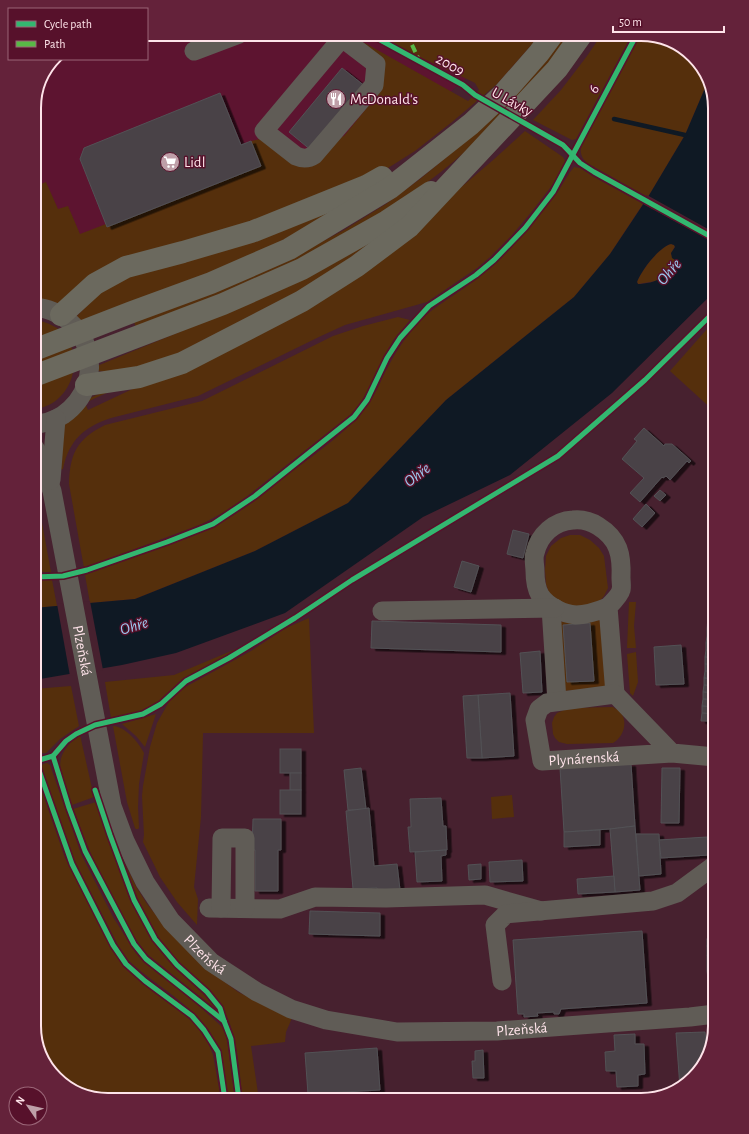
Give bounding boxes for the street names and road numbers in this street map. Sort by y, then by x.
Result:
street label: 2009 [433,51,467,79]
street label: 6 [586,82,602,96]
street label: U Lávky [489,85,536,120]
street label: Plzeňská [70,624,95,677]
street label: Plynárenská [548,749,620,768]
street label: Plzeňská [181,932,229,977]
street label: Plzeňská [496,1020,548,1039]

